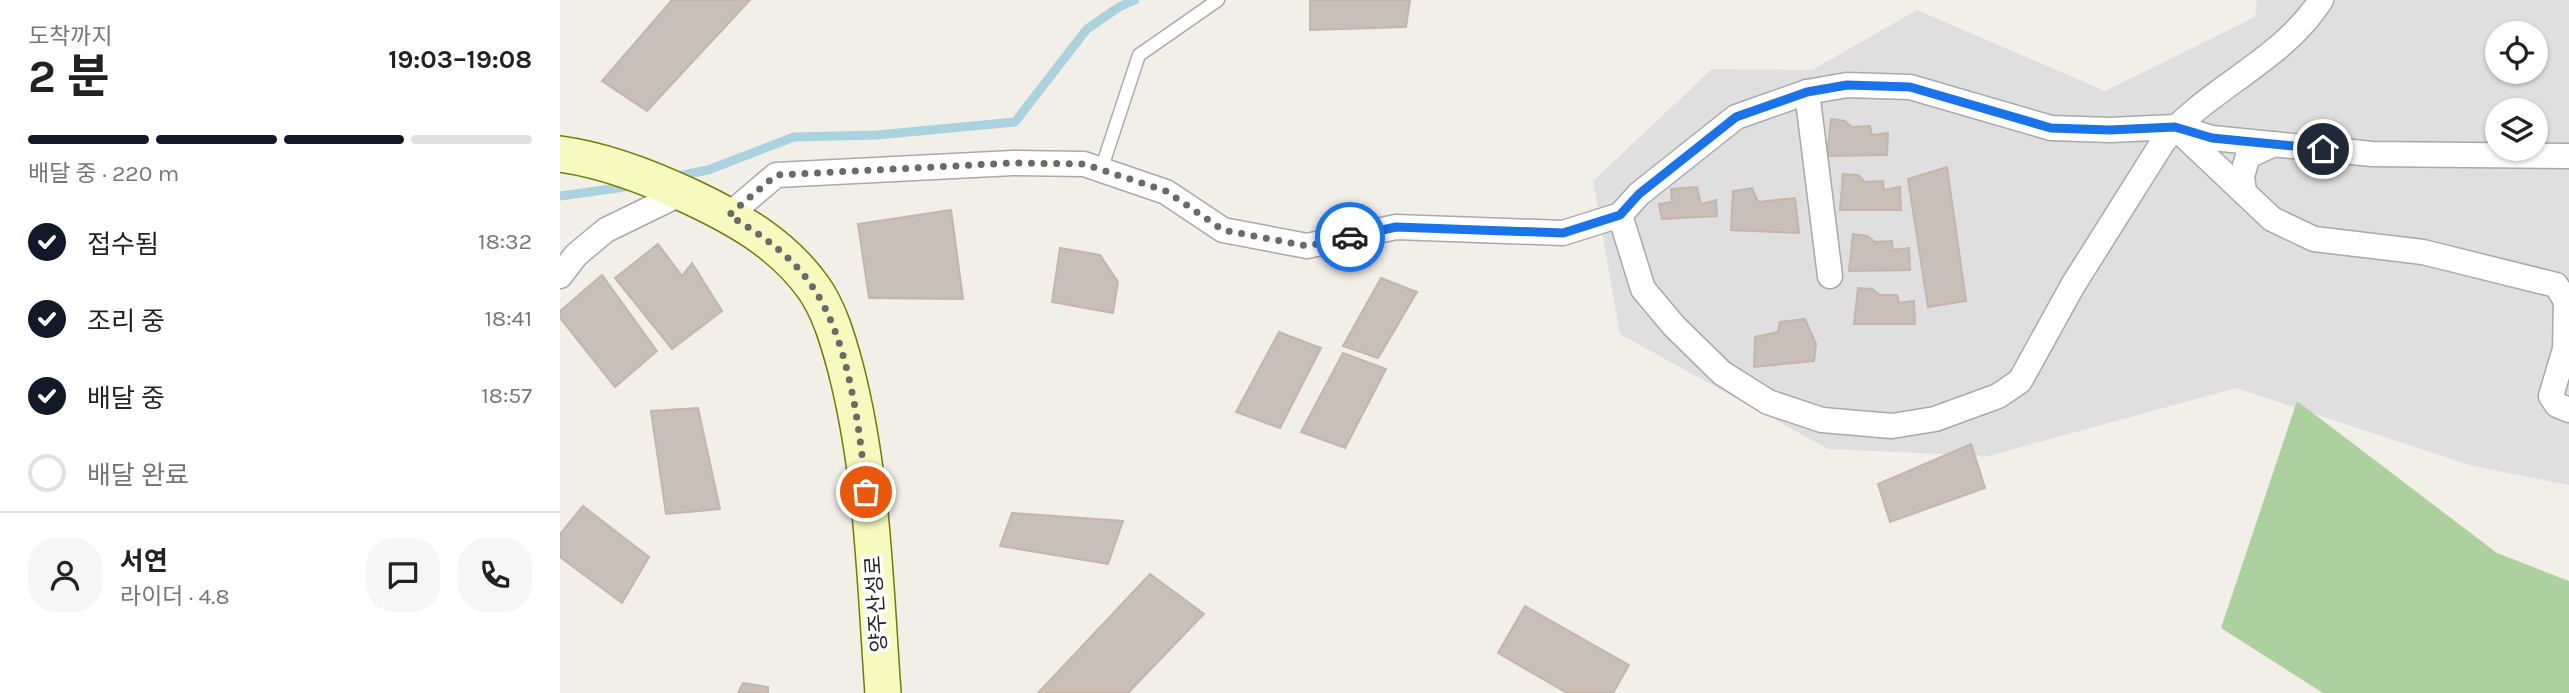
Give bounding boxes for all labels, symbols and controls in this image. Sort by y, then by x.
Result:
map controls [2485,21,2548,161]
button: locate [2485,21,2548,84]
text: 도착까지 [28,23,113,50]
text: 19:03–19:08 [388,44,532,75]
text: 2 분 [28,50,110,104]
button: layers [2485,98,2548,161]
pin [2293,119,2353,179]
icon: home [2304,130,2342,168]
text: 배달 중 · 220 m [28,160,179,187]
courier [1315,202,1385,272]
icon: car [1331,218,1369,256]
icon: check [28,223,66,261]
text: 18:32 [478,228,532,255]
text: 접수됨 [87,229,159,260]
icon: check [28,300,66,338]
text: 18:41 [485,305,532,332]
text: 조리 중 [87,306,165,337]
icon: check [28,377,66,415]
text: 18:57 [481,382,532,409]
text: 배달 중 [87,383,165,414]
text: 배달 완료 [87,460,189,491]
pin [836,462,896,522]
icon: bag [847,473,885,511]
button: person [28,538,102,612]
button: chat [366,538,440,612]
button: phone [458,538,532,612]
text: 서연 [120,546,168,577]
street label: 양주산성로 [861,555,891,653]
text: 라이더 · 4.8 [120,583,230,610]

